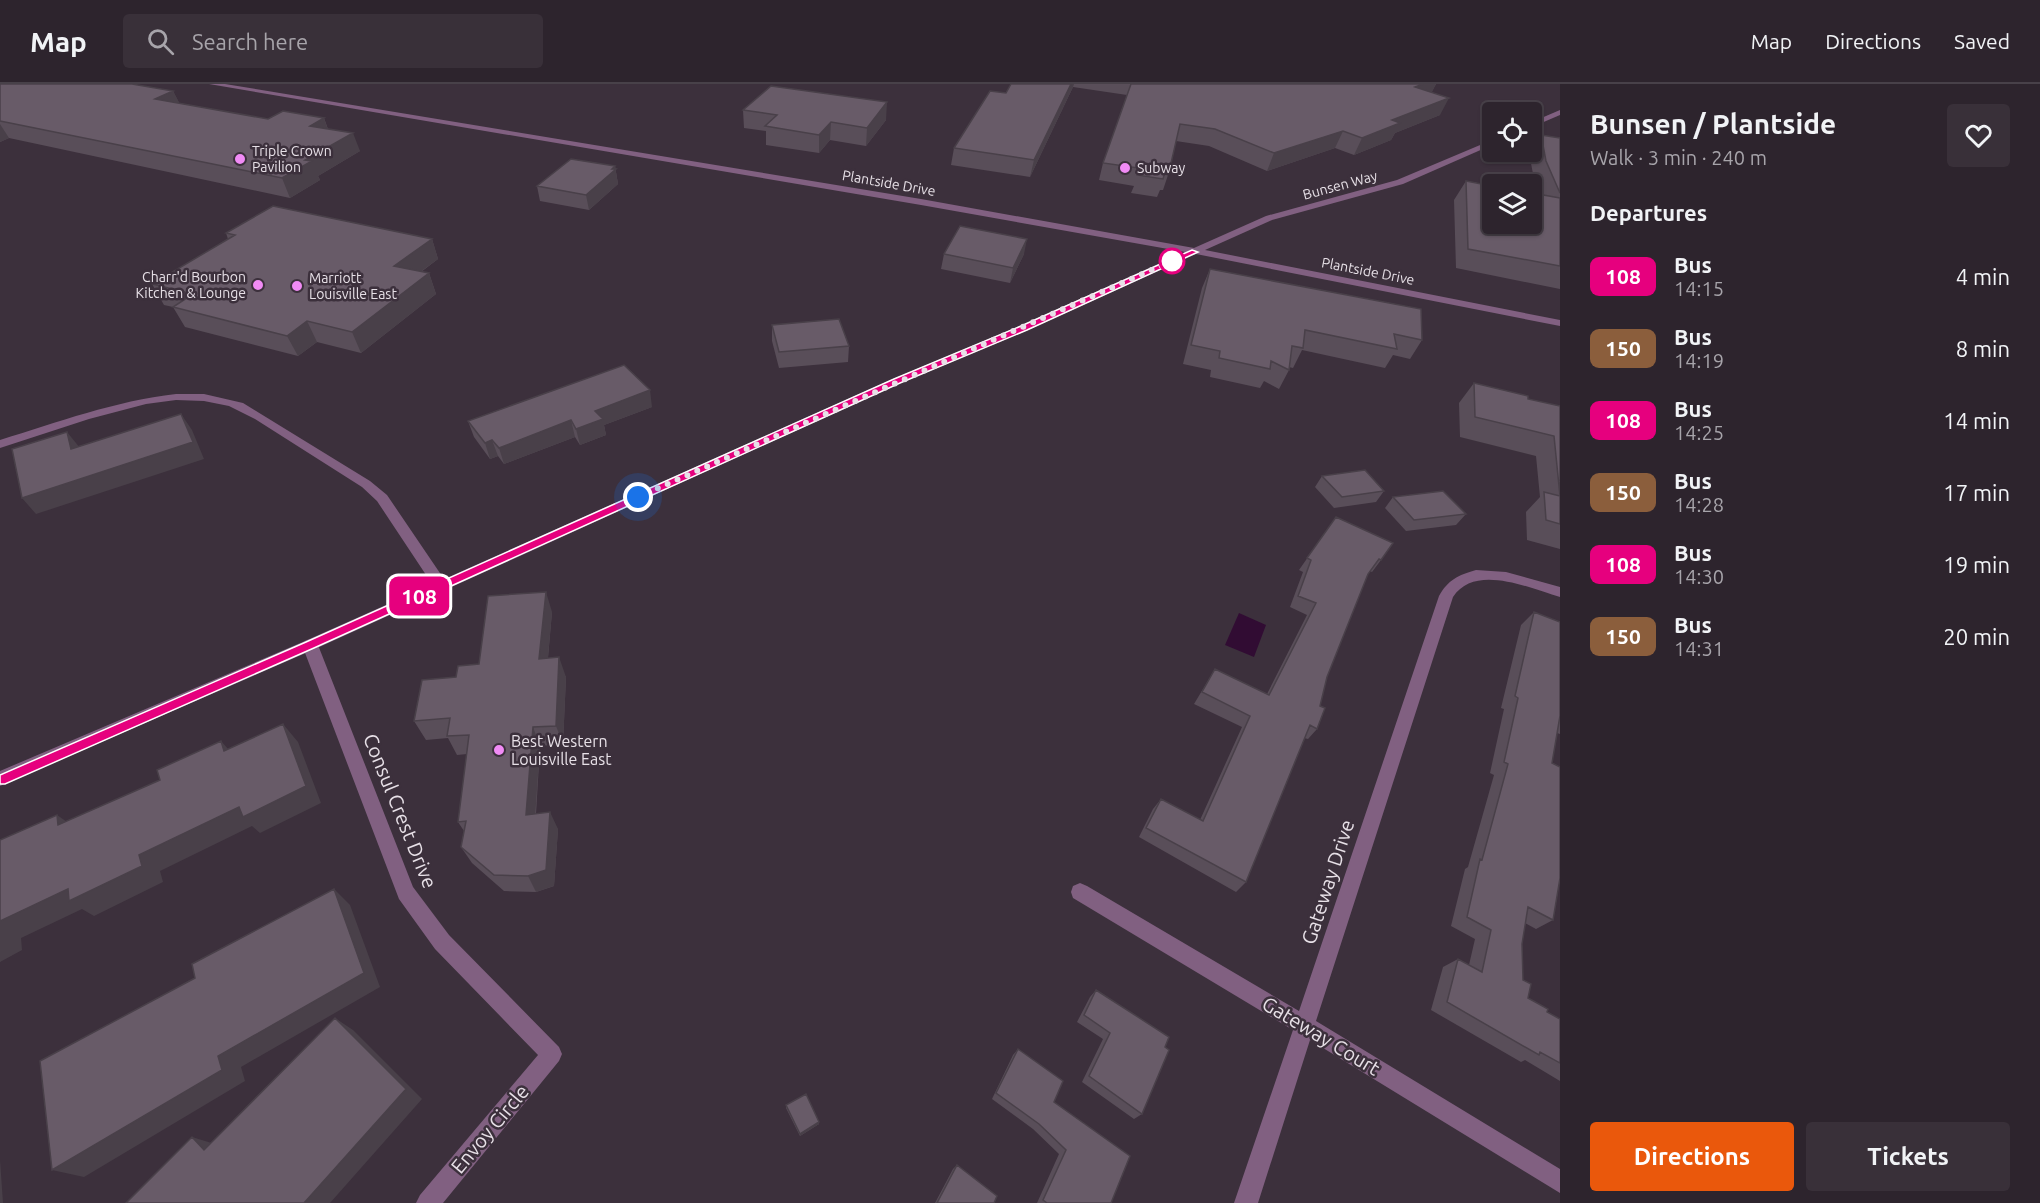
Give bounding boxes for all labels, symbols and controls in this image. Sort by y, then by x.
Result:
search box [123,14,543,68]
icon: search [144,25,177,58]
text: Map [30,26,87,57]
text: Search here [192,29,308,54]
text: Map [1751,29,1792,53]
text: Directions [1825,29,1921,53]
text: Saved [1954,29,2010,53]
map controls [1482,102,1542,234]
button: locate [1482,102,1542,162]
button: heart [1947,104,2010,167]
text: Bunsen / Plantside [1590,108,1836,139]
place label: Triple Crown Pavilion [252,143,332,175]
text: Walk · 3 min · 240 m [1590,146,1767,169]
marker: Triple Crown Pavilion [233,152,247,166]
place label: Subway [1137,160,1186,176]
marker: Subway [1118,161,1132,175]
street label: Plantside Drive [841,167,937,199]
street label: Bunsen Way [1301,167,1379,203]
button: layers [1482,174,1542,234]
text: Departures [1590,200,1707,225]
unlabelled marker [1159,248,1185,274]
text: Bus [1674,252,1712,277]
street label: Plantside Drive [1320,254,1416,288]
text: 108 [1605,264,1641,288]
text: 4 min [1956,264,2010,289]
place label: Charr'd Bourbon Kitchen & Lounge [135,269,246,301]
place label: Marriott Louisville East [309,270,397,302]
text: 14:15 [1674,277,1724,300]
marker: Charr'd Bourbon Kitchen & Lounge [251,278,265,292]
marker: Marriott Louisville East [290,279,304,293]
text: Bus [1674,324,1712,349]
text: 150 [1605,336,1641,360]
text: 8 min [1956,336,2010,361]
text: 14:19 [1674,349,1724,372]
text: Bus [1674,396,1712,421]
text: 108 [1605,408,1641,432]
text: 14 min [1943,408,2010,433]
text: 14:25 [1674,421,1724,444]
text: Bus [1674,468,1712,493]
text: 150 [1605,480,1641,504]
text: 17 min [1943,480,2010,505]
your location [623,482,653,512]
text: 14:28 [1674,493,1724,516]
text: Bus [1674,540,1712,565]
text: 108 [1605,552,1641,576]
text: 19 min [1943,552,2010,577]
text: 14:30 [1674,565,1724,588]
line badge: 108 [384,576,454,616]
text: 108 [401,584,437,608]
text: Bus [1674,612,1712,637]
text: 150 [1605,624,1641,648]
text: 20 min [1943,624,2010,649]
text: 14:31 [1674,637,1724,660]
street label: Consul Crest Drive [359,730,442,891]
place label: Best Western Louisville East [511,732,612,768]
marker: Best Western Louisville East [492,743,506,757]
street label: Gateway Drive [1297,817,1358,947]
street label: Gateway Court [1258,991,1384,1080]
street label: Envoy Circle [446,1080,533,1178]
button: Directions [1590,1122,1794,1191]
button: Tickets [1806,1122,2010,1191]

